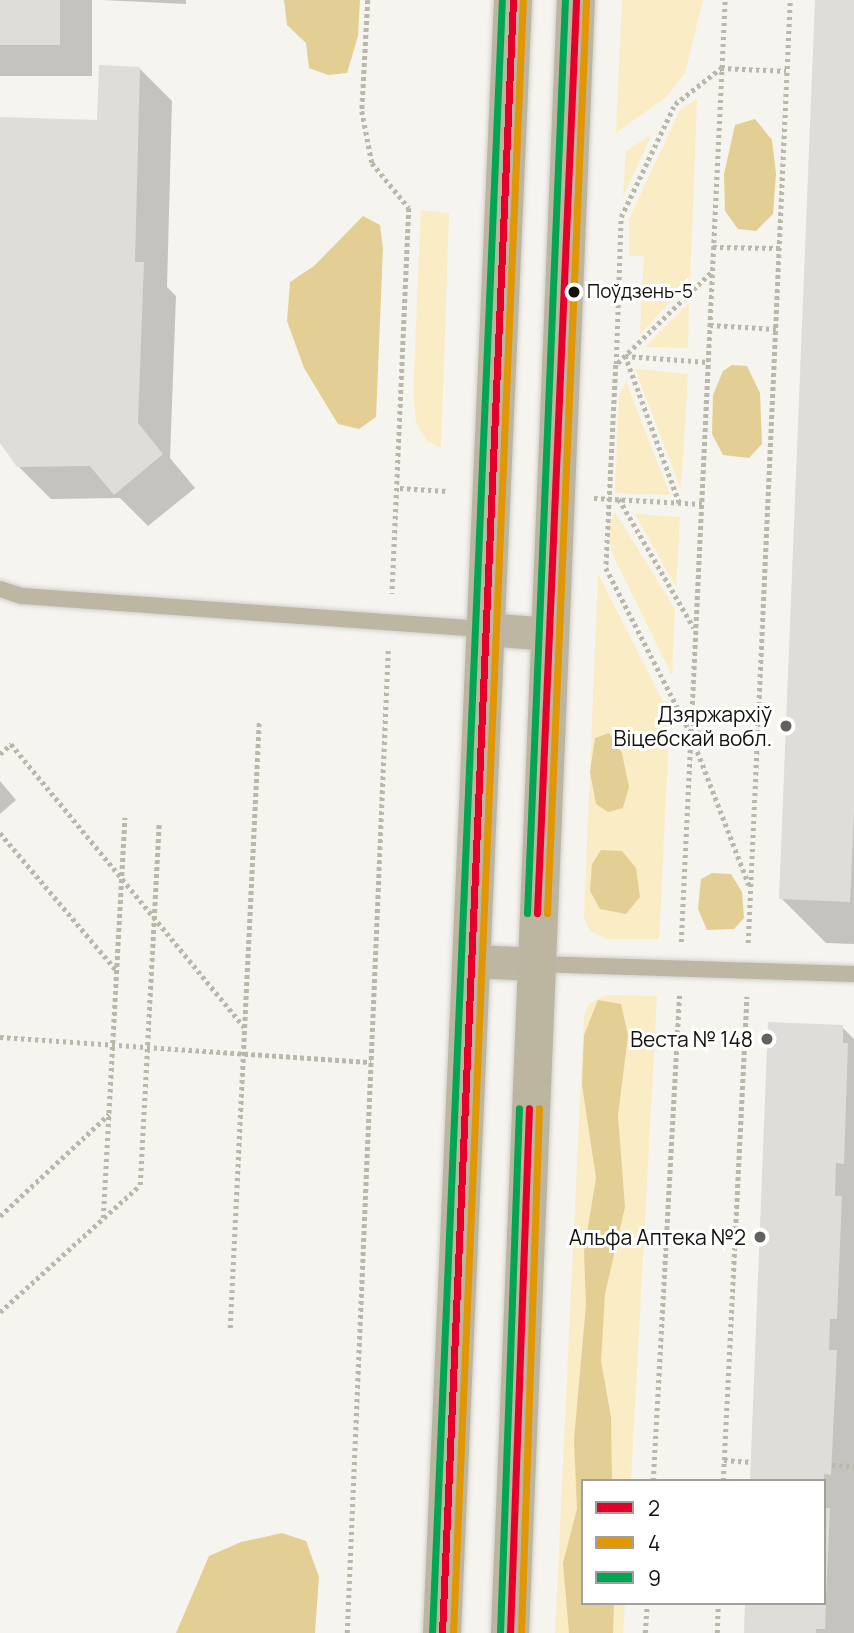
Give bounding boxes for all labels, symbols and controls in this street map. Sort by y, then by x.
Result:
place label: Поўдзень-5 [587,281,693,303]
marker: Поўдзень-5 [567,285,581,299]
place label: Дзяржархіў Віцебскай вобл. [614,701,772,751]
marker: Дзяржархіў Віцебскай вобл. [778,718,794,734]
place label: Веста № 148 [630,1026,753,1052]
marker: Веста № 148 [759,1031,775,1047]
place label: Альфа Аптека №2 [569,1224,746,1250]
marker: Альфа Аптека №2 [752,1229,768,1245]
legend [581,1479,826,1605]
text: 2 [648,1494,660,1522]
text: 4 [648,1529,660,1557]
text: 9 [648,1564,661,1592]

